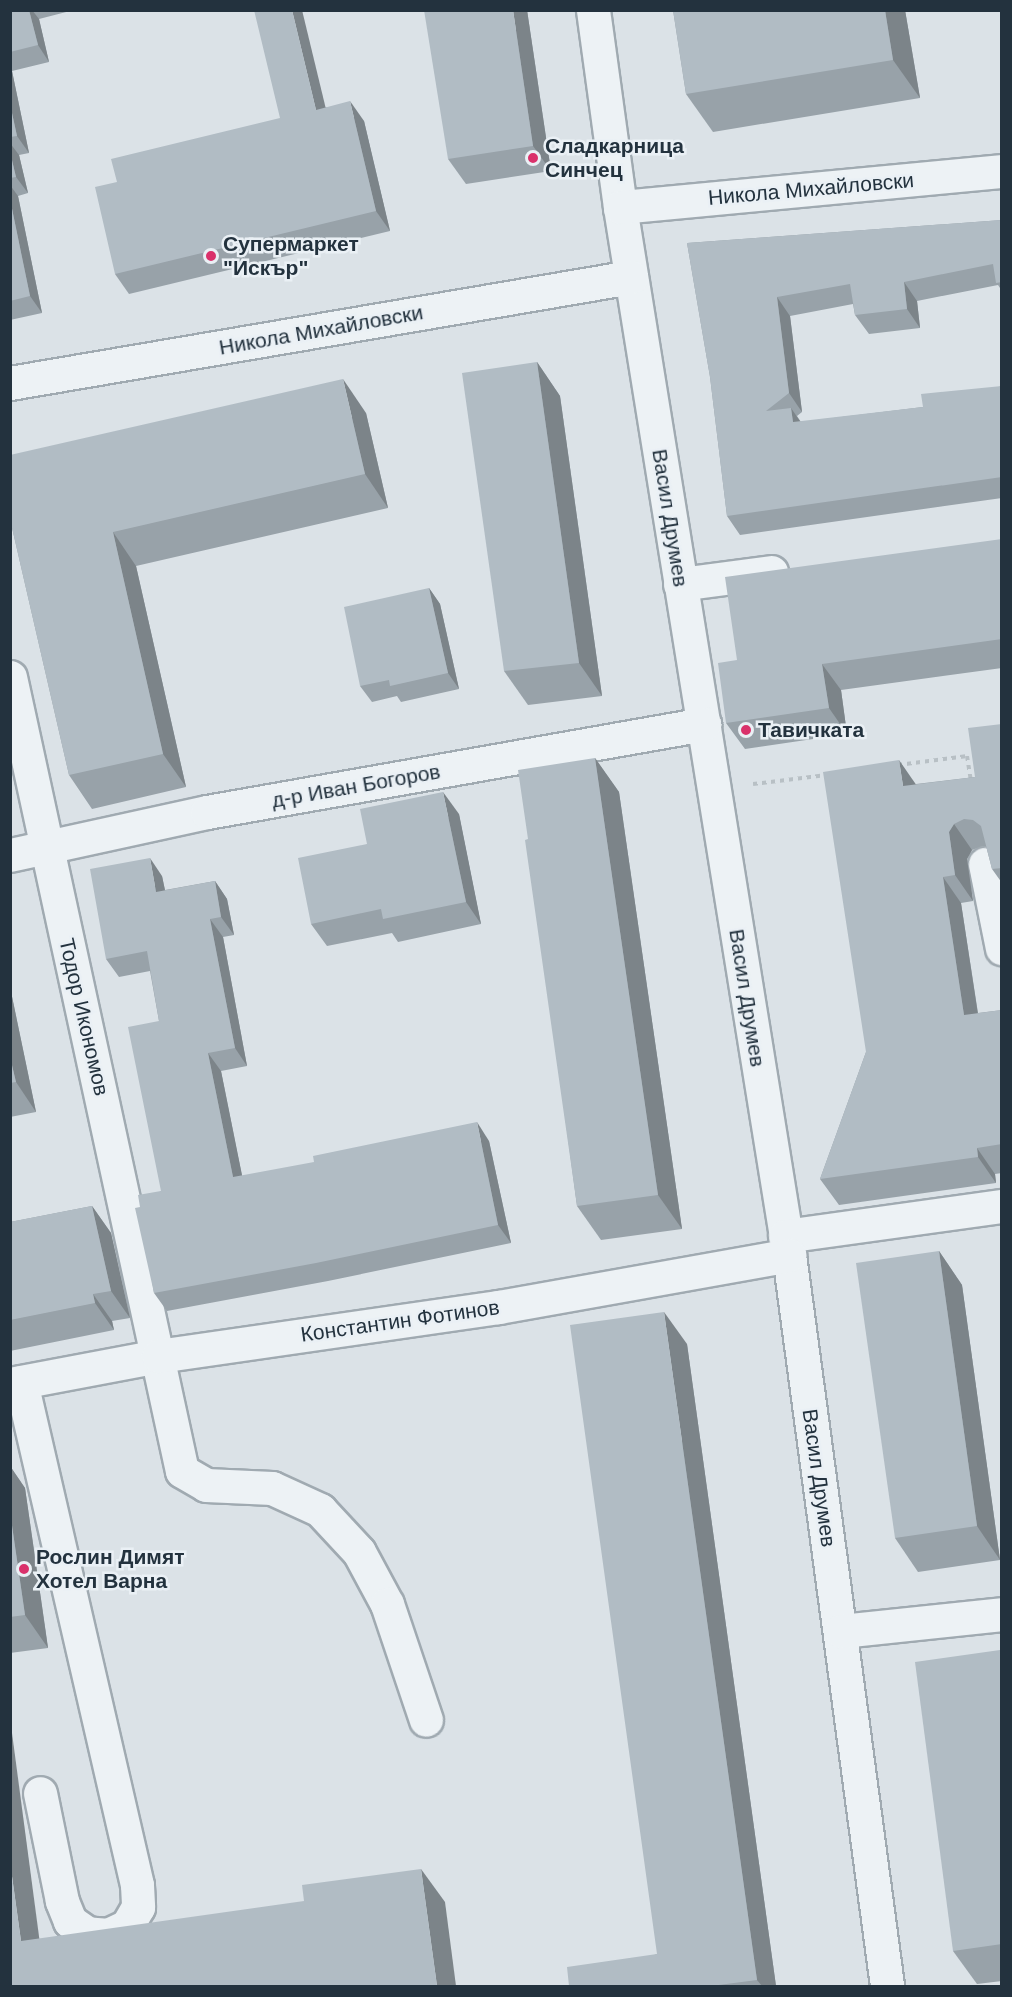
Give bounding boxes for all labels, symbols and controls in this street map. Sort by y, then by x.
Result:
place label: Сладкарница Синчец [545,133,684,183]
marker: Сладкарница Синчец [526,151,540,165]
street label: Никола Михайловски [707,167,915,211]
place label: Супермаркет "Искър" [223,231,359,281]
marker: Супермаркет "Искър" [204,249,218,263]
street label: Никола Михайловски [217,300,425,360]
street label: Васил Друмев [647,447,693,589]
place label: Тавичката [758,717,864,743]
marker: Тавичката [739,723,753,737]
street label: д-р Иван Богоров [270,759,442,813]
street label: Васил Друмев [724,927,770,1069]
street label: Тодор Икономов [54,936,114,1098]
street label: Константин Фотинов [299,1295,501,1347]
street label: Васил Друмев [797,1407,841,1549]
place label: Рослин Димят Хотел Варна [36,1544,184,1594]
marker: Рослин Димят Хотел Варна [17,1562,31,1576]

